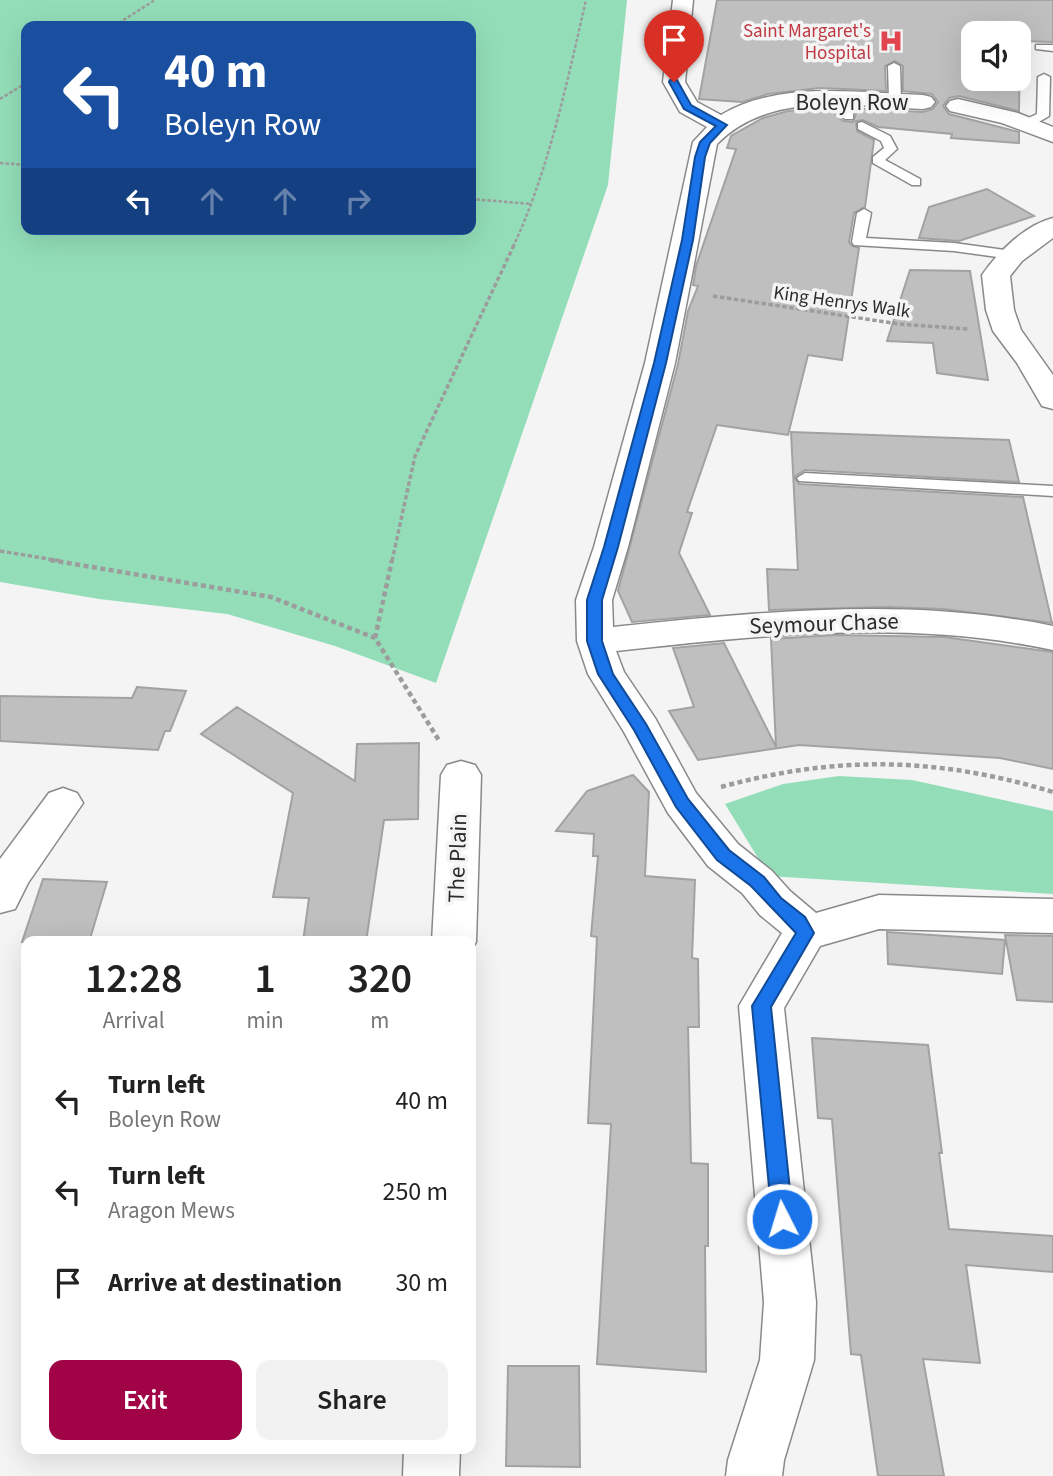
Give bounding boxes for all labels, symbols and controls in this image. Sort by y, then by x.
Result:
pin [644,10,704,82]
place label: Saint Margaret's Hospital [743,18,871,67]
icon: arrive [655,21,693,59]
map controls [961,21,1031,91]
button: sound [961,21,1031,91]
hospital icon: Saint Margaret's Hospital [877,27,905,55]
text: 40 m [164,37,268,107]
icon: left [49,49,140,140]
street label: Boleyn Row [795,86,909,119]
text: Boleyn Row [164,102,321,148]
icon: left [120,182,158,220]
icon: ahead [193,182,231,220]
icon: ahead [266,182,304,220]
icon: right [339,182,377,220]
street label: King Henrys Walk [772,280,912,326]
street label: Seymour Chase [749,604,899,643]
street label: The Plain [439,813,476,903]
text: 12:28 [85,949,183,1009]
text: 1 [254,949,276,1009]
text: 320 [348,949,412,1009]
text: Arrival [103,1004,165,1037]
text: min [246,1004,284,1037]
text: m [370,1004,389,1037]
text: Turn left [108,1066,205,1103]
icon: left [49,1082,87,1120]
text: 40 m [395,1082,448,1119]
text: Boleyn Row [108,1103,221,1136]
text: Turn left [108,1157,205,1194]
icon: left [49,1173,87,1211]
text: 250 m [382,1173,448,1210]
position arrow [745,1182,819,1256]
text: Aragon Mews [108,1194,235,1227]
icon: arrive [49,1264,87,1302]
text: Arrive at destination [108,1264,342,1301]
text: 30 m [395,1264,448,1301]
button: Exit [49,1360,242,1440]
button: Share [256,1360,448,1440]

